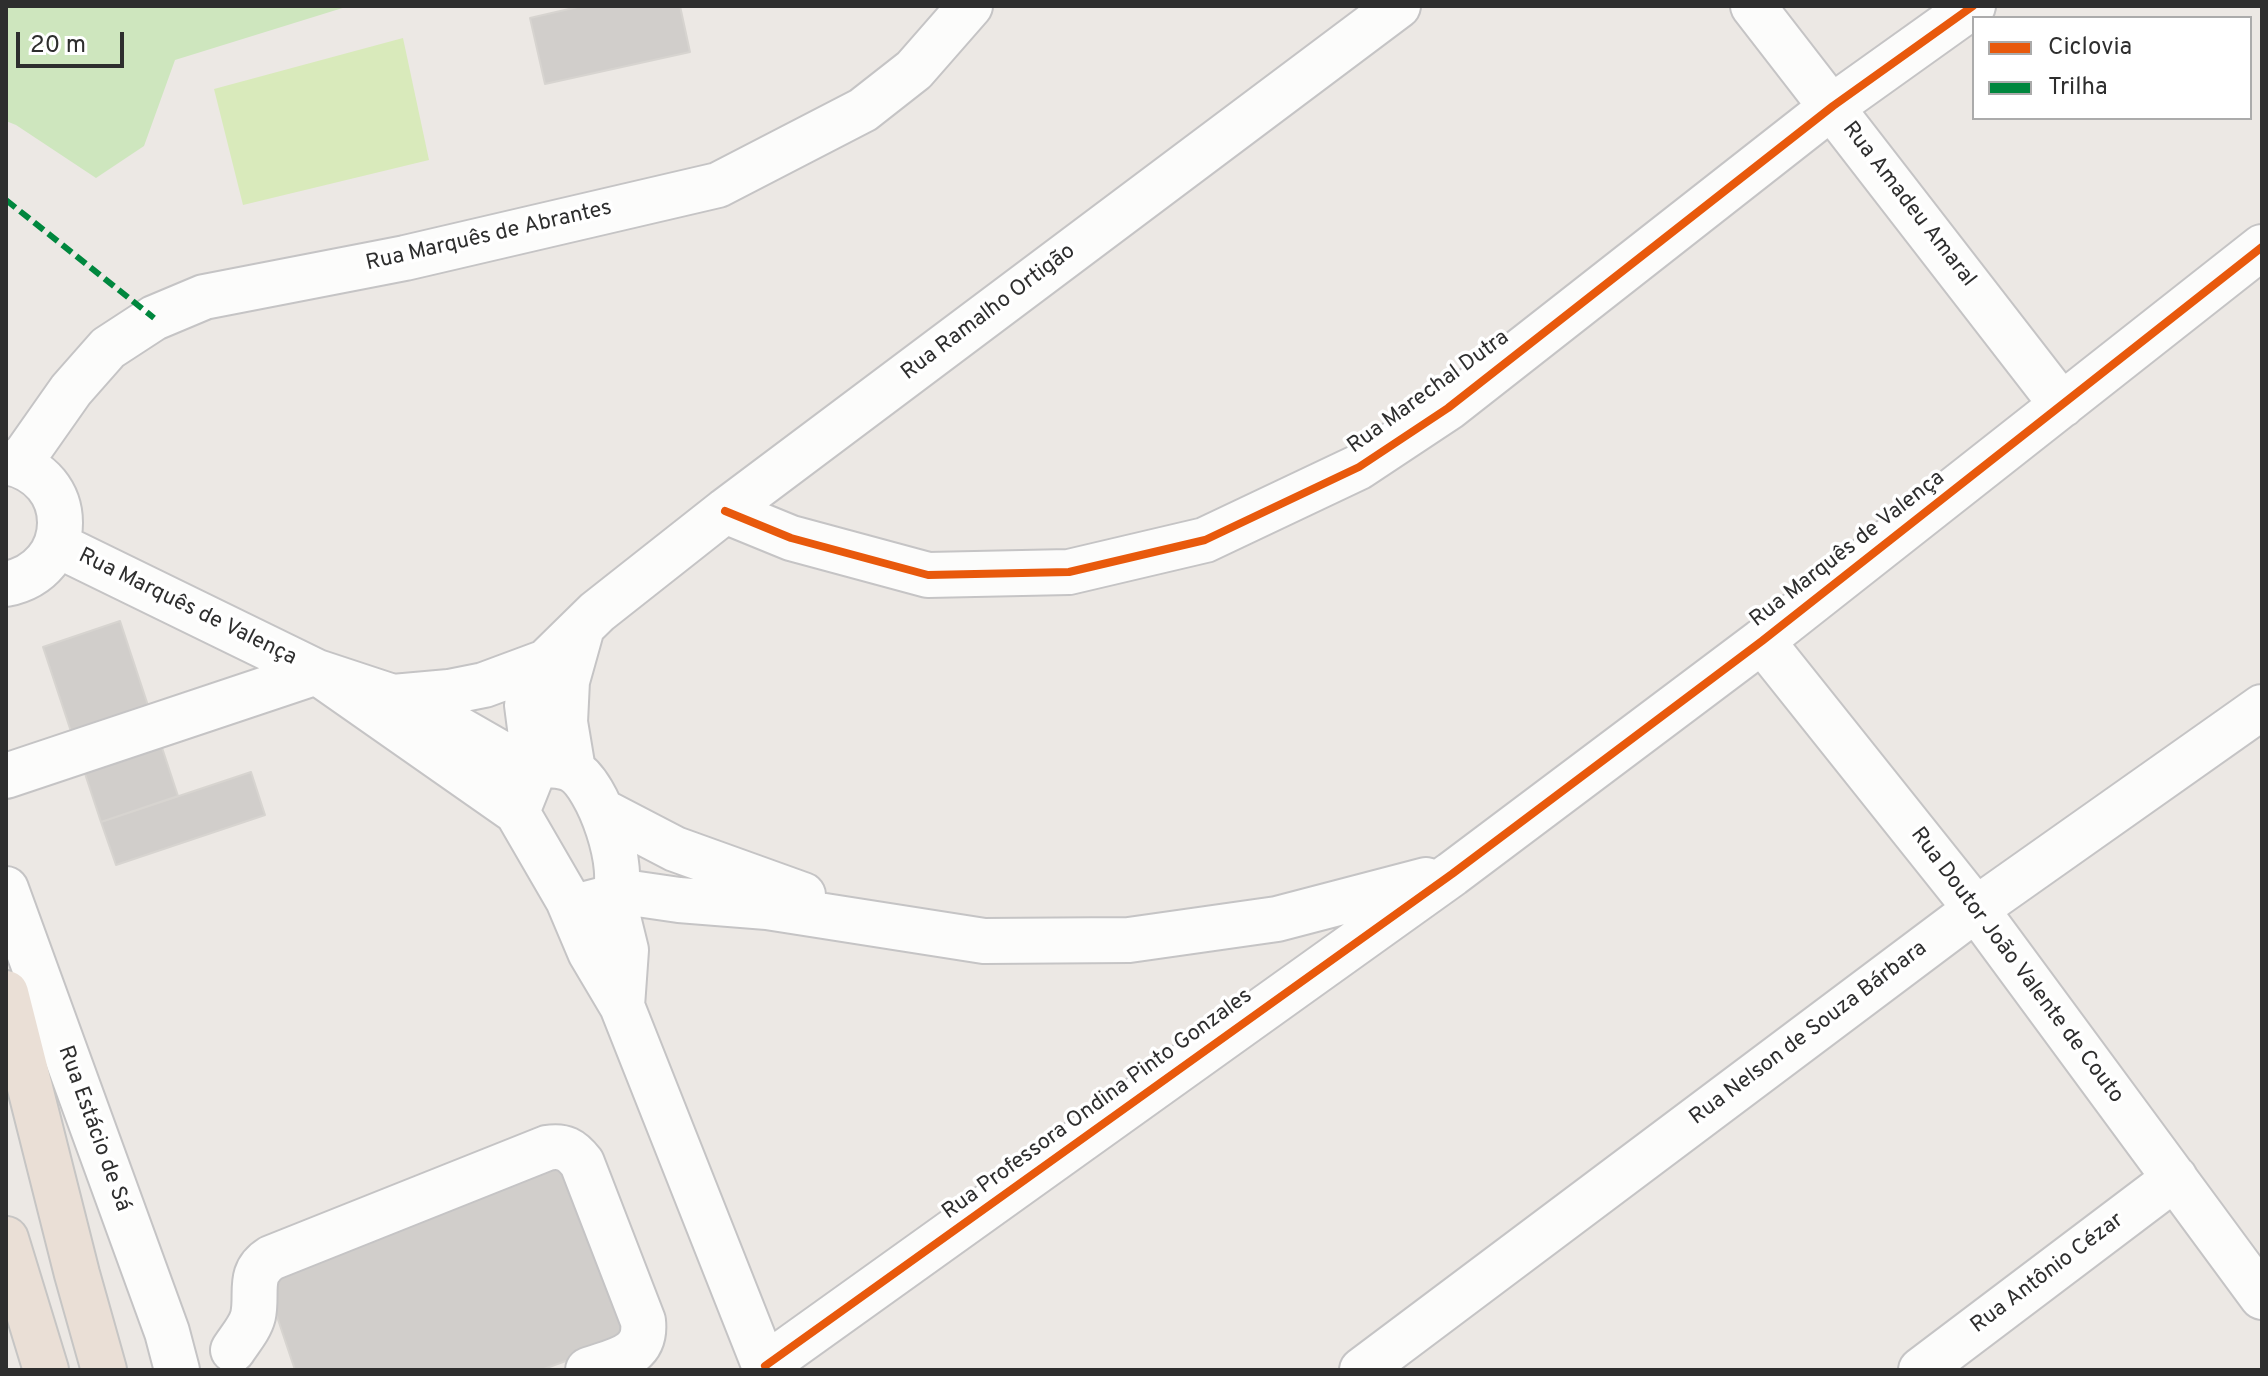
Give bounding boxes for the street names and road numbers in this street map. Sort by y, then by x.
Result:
street label: Rua Amadeu Amaral [1835,117,1981,293]
street label: Rua Marquês de Abrantes [364,196,614,278]
street label: Rua Ramalho Ortigão [897,239,1081,387]
street label: Rua Marechal Dutra [1343,326,1515,460]
street label: Rua Marquês de Valença [1746,466,1950,634]
street label: Rua Marquês de Valença [74,544,300,672]
street label: Rua Doutor João Valente de Couto [1904,823,2128,1109]
street label: Rua Nelson de Souza Bárbara [1685,936,1933,1132]
street label: Rua Professora Ondina Pinto Gonzales [938,984,1258,1226]
street label: Rua Estácio de Sá [51,1042,135,1216]
street label: Rua Antônio Cézar [1966,1208,2130,1340]

